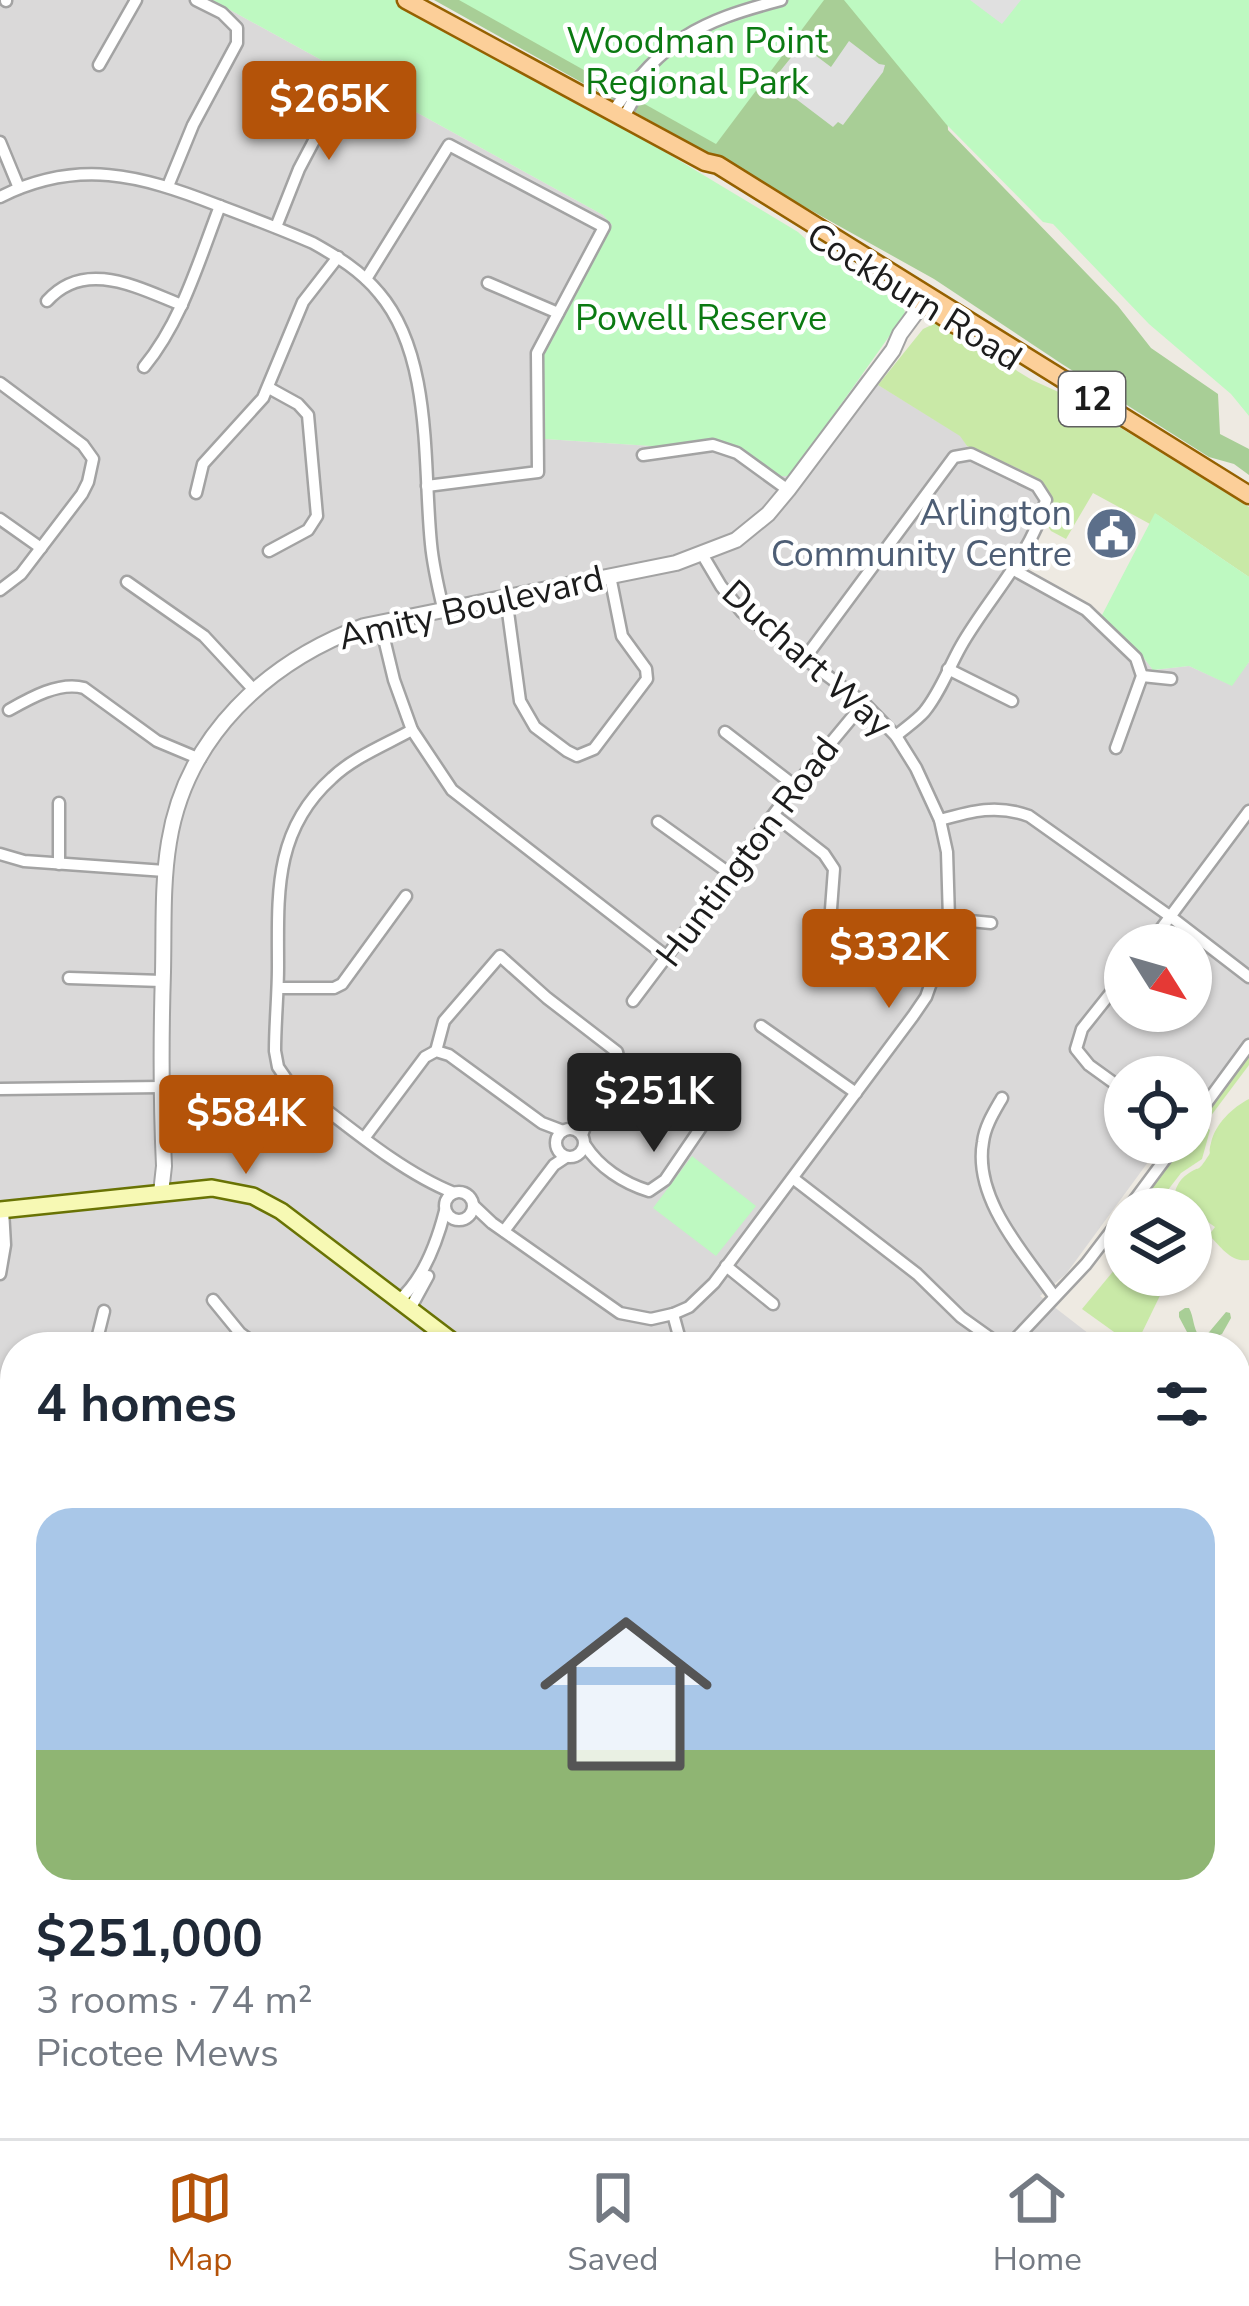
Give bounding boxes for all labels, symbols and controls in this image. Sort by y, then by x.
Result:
park label: Woodman Point Regional Park [566,17,828,107]
pin: $265K [245,61,413,163]
text: $265K [269,73,389,126]
street label: Cockburn Road [797,211,1031,383]
park label: Powell Reserve [575,294,827,343]
road number: 12 [1059,372,1125,426]
place label: Arlington Community Centre [771,489,1072,579]
public building icon: Arlington Community Centre [1083,506,1139,562]
street label: Amity Boulevard [334,554,608,662]
street label: Duchart Way [711,569,903,749]
street label: Huntington Road [645,727,851,977]
pin: $332K [805,909,973,1011]
text: $332K [829,921,949,974]
north arrow [1104,924,1212,1032]
map controls [1104,924,1212,1296]
pin: $251K [570,1053,738,1155]
button: locate [1104,1056,1212,1164]
text: $251K [594,1065,714,1118]
pin: $584K [162,1075,330,1177]
text: $584K [186,1087,306,1140]
button: layers [1104,1188,1212,1296]
text: 4 homes [36,1369,237,1439]
icon: filters [1149,1371,1215,1437]
icon: home [518,1586,734,1802]
text: $251,000 [36,1904,263,1974]
text: 3 rooms · 74 m² [36,1974,313,2027]
text: Picotee Mews [36,2027,279,2080]
tab: Map [167,2165,233,2282]
tab: Saved [567,2165,658,2282]
tab: Home [993,2165,1082,2282]

